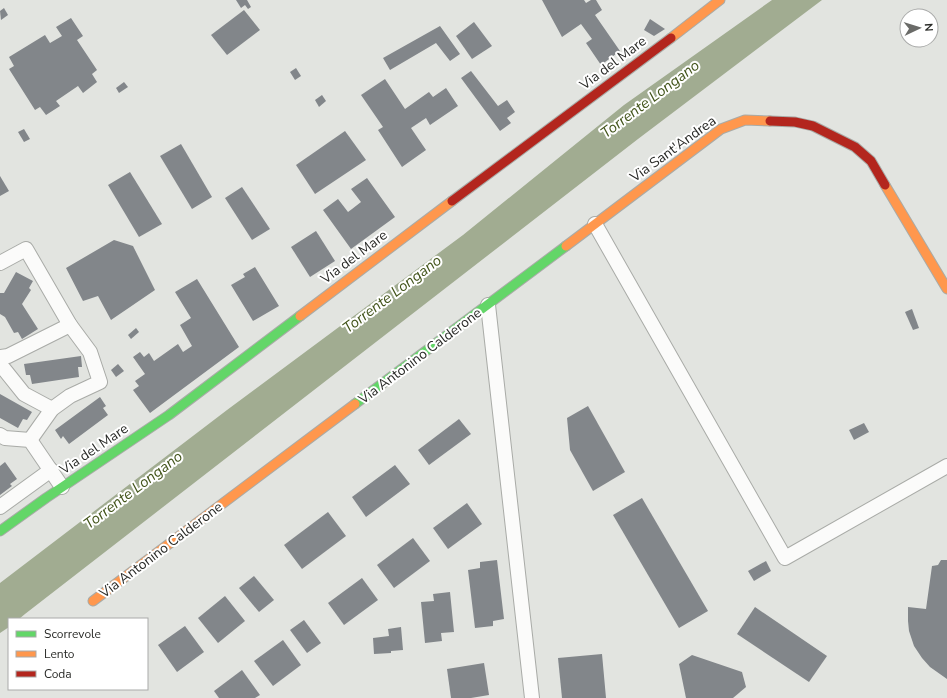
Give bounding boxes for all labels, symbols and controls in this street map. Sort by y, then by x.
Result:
north arrow [899,8,939,48]
text: N [921,23,936,32]
street label: Via del Mare [575,32,650,95]
water label: Torrente Longano [596,55,704,143]
street label: Via Sant'Andrea [625,111,720,187]
street label: Via del Mare [316,226,391,289]
water label: Torrente Longano [338,250,446,338]
street label: Via Antonino Calderone [354,303,485,409]
street label: Via del Mare [55,419,132,480]
water label: Torrente Longano [79,446,187,534]
street label: Via Antonino Calderone [95,497,226,603]
legend [8,618,148,690]
text: Scorrevole [44,626,101,642]
text: Lento [44,646,75,662]
text: Coda [44,666,72,682]

